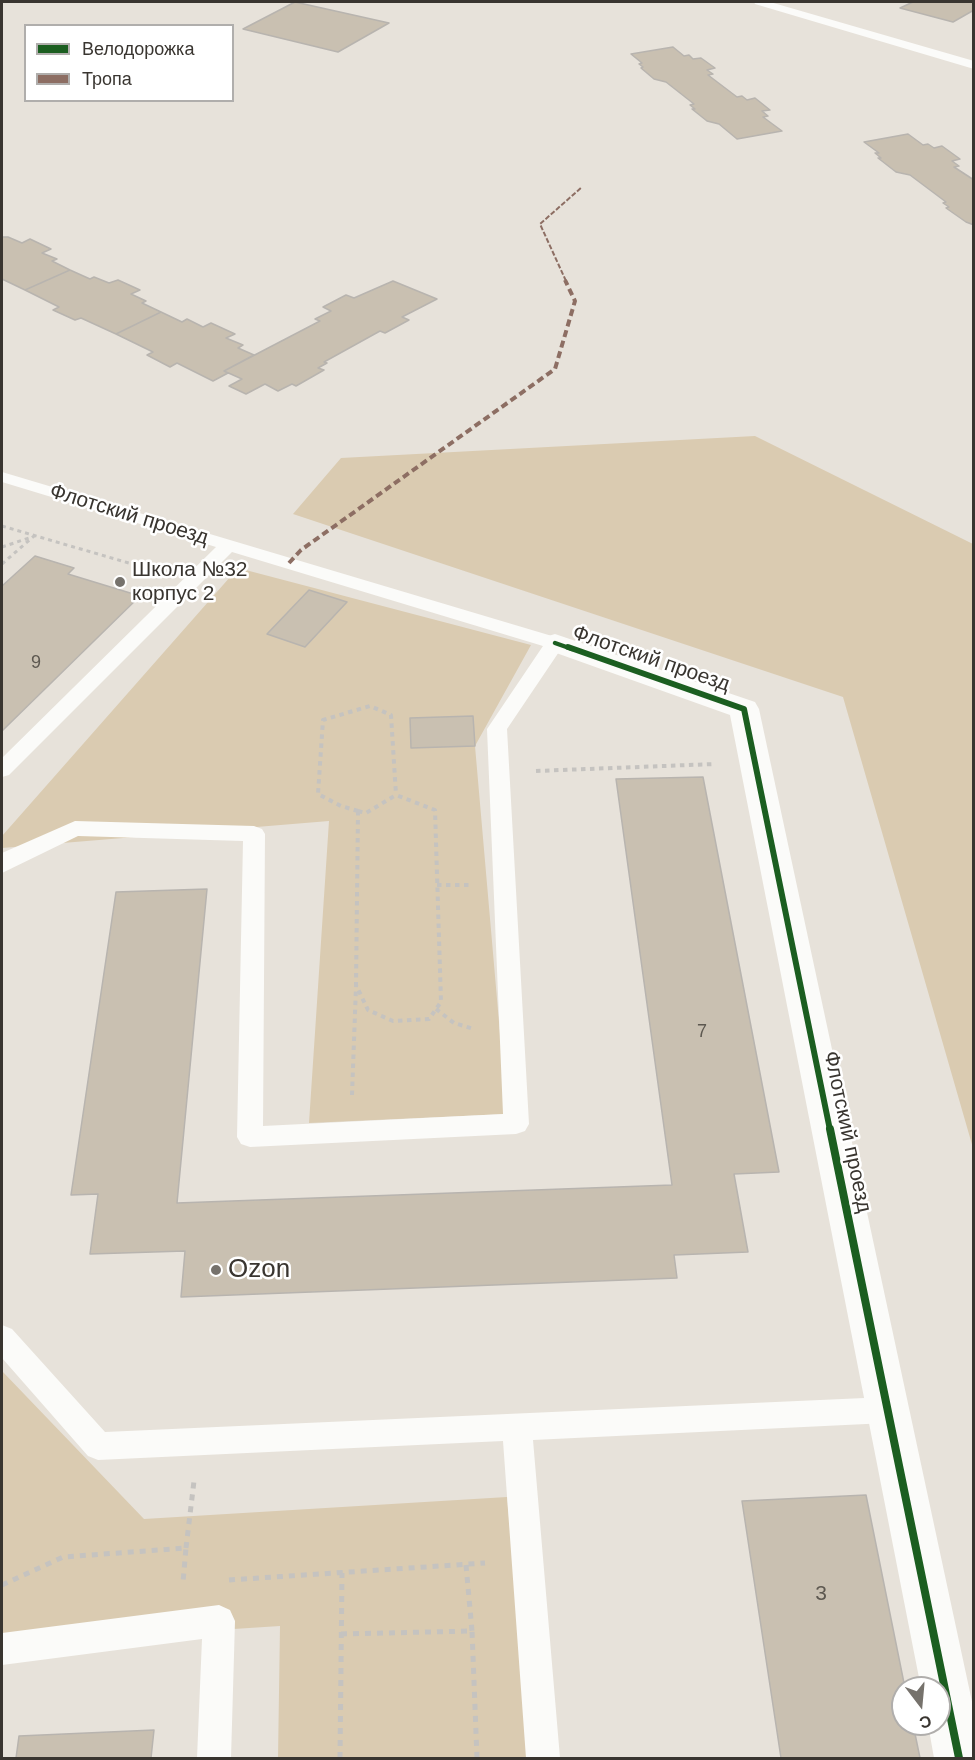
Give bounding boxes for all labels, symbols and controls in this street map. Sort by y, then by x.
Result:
legend [24,24,234,102]
text: Велодорожка [82,39,194,59]
text: Тропа [82,69,132,89]
street label: Флотский проезд [47,479,211,551]
place label: Школа №32 корпус 2 [132,557,248,607]
marker: Школа №32 корпус 2 [113,575,127,589]
street label: Флотский проезд [569,620,733,698]
house number: 9 [31,652,41,674]
house number: 7 [697,1021,707,1043]
street label: Флотский проезд [818,1049,876,1215]
place label: Ozon [228,1254,290,1286]
marker: Ozon [209,1263,223,1277]
house number: 3 [815,1581,827,1607]
north arrow [891,1676,951,1736]
text: С [918,1712,933,1732]

